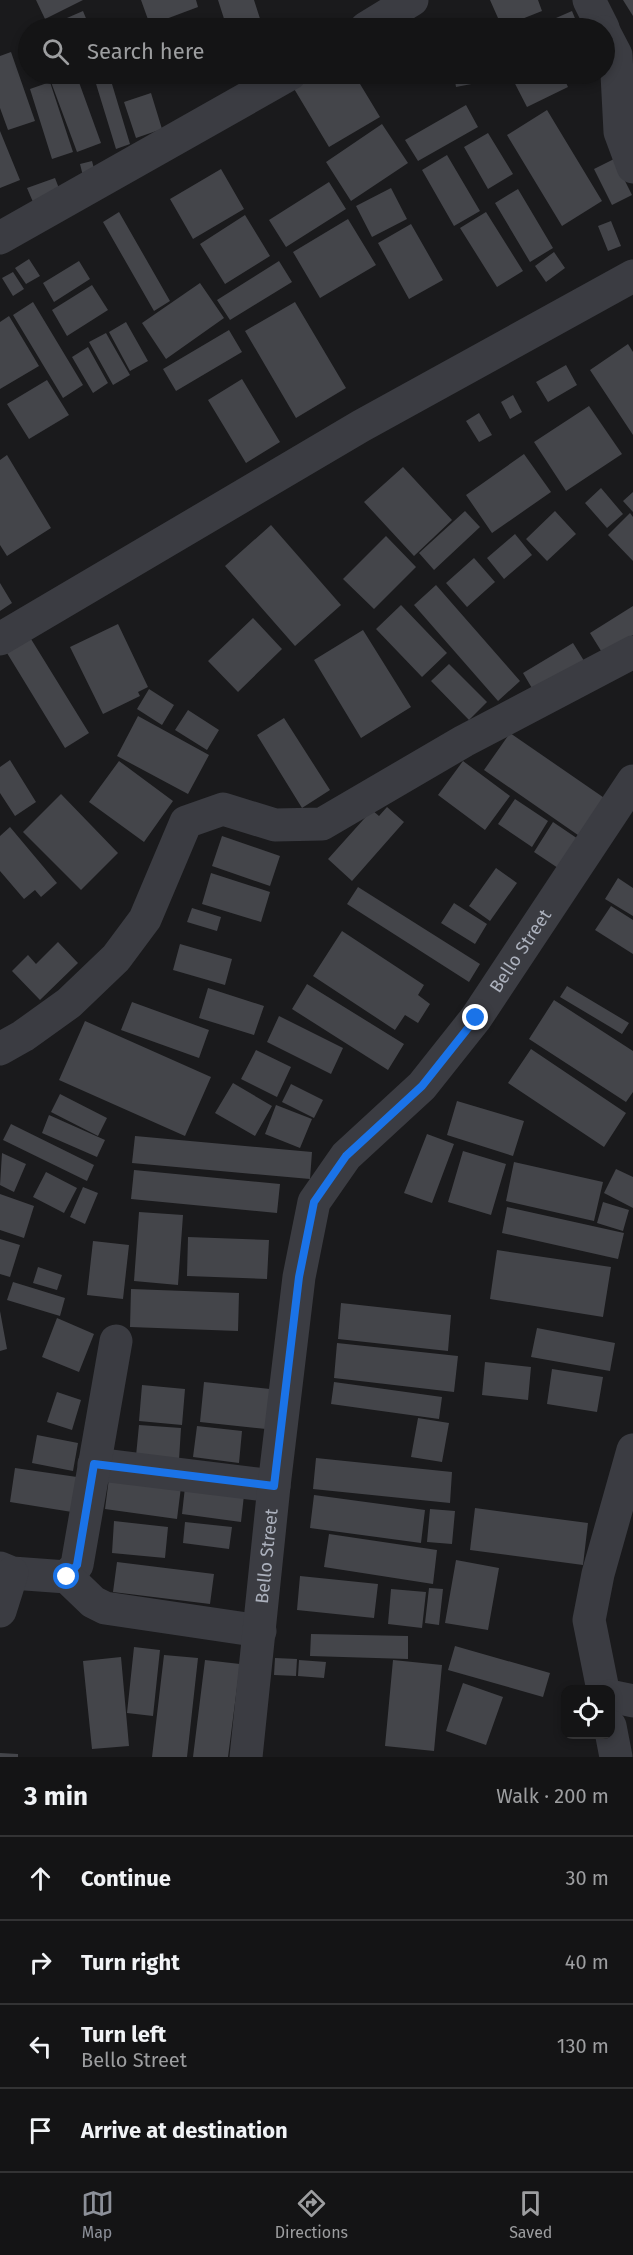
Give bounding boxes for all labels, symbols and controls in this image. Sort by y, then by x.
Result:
search box [18,18,615,84]
icon: search [39,35,72,68]
text: Search here [87,38,205,65]
street label: Bello Street [485,905,556,997]
route end [462,1004,488,1030]
street label: Bello Street [251,1507,283,1605]
route start [53,1563,79,1589]
map controls [561,1685,615,1739]
button: locate [561,1685,615,1739]
text: 3 min [24,1781,88,1812]
text: Walk · 200 m [496,1784,609,1808]
icon: ahead [24,1862,57,1895]
text: Continue [81,1865,171,1892]
text: 30 m [565,1866,609,1890]
icon: right [24,1946,57,1979]
text: Turn right [81,1949,180,1976]
text: 40 m [565,1950,609,1974]
text: Turn left [81,2021,166,2048]
icon: left [24,2030,57,2063]
text: 130 m [557,2034,609,2058]
text: Bello Street [81,2048,187,2072]
icon: arrive [24,2114,57,2147]
text: Arrive at destination [81,2117,288,2144]
tab: Map [81,2187,114,2242]
tab: Directions [275,2187,348,2242]
tab: Saved [509,2187,552,2242]

